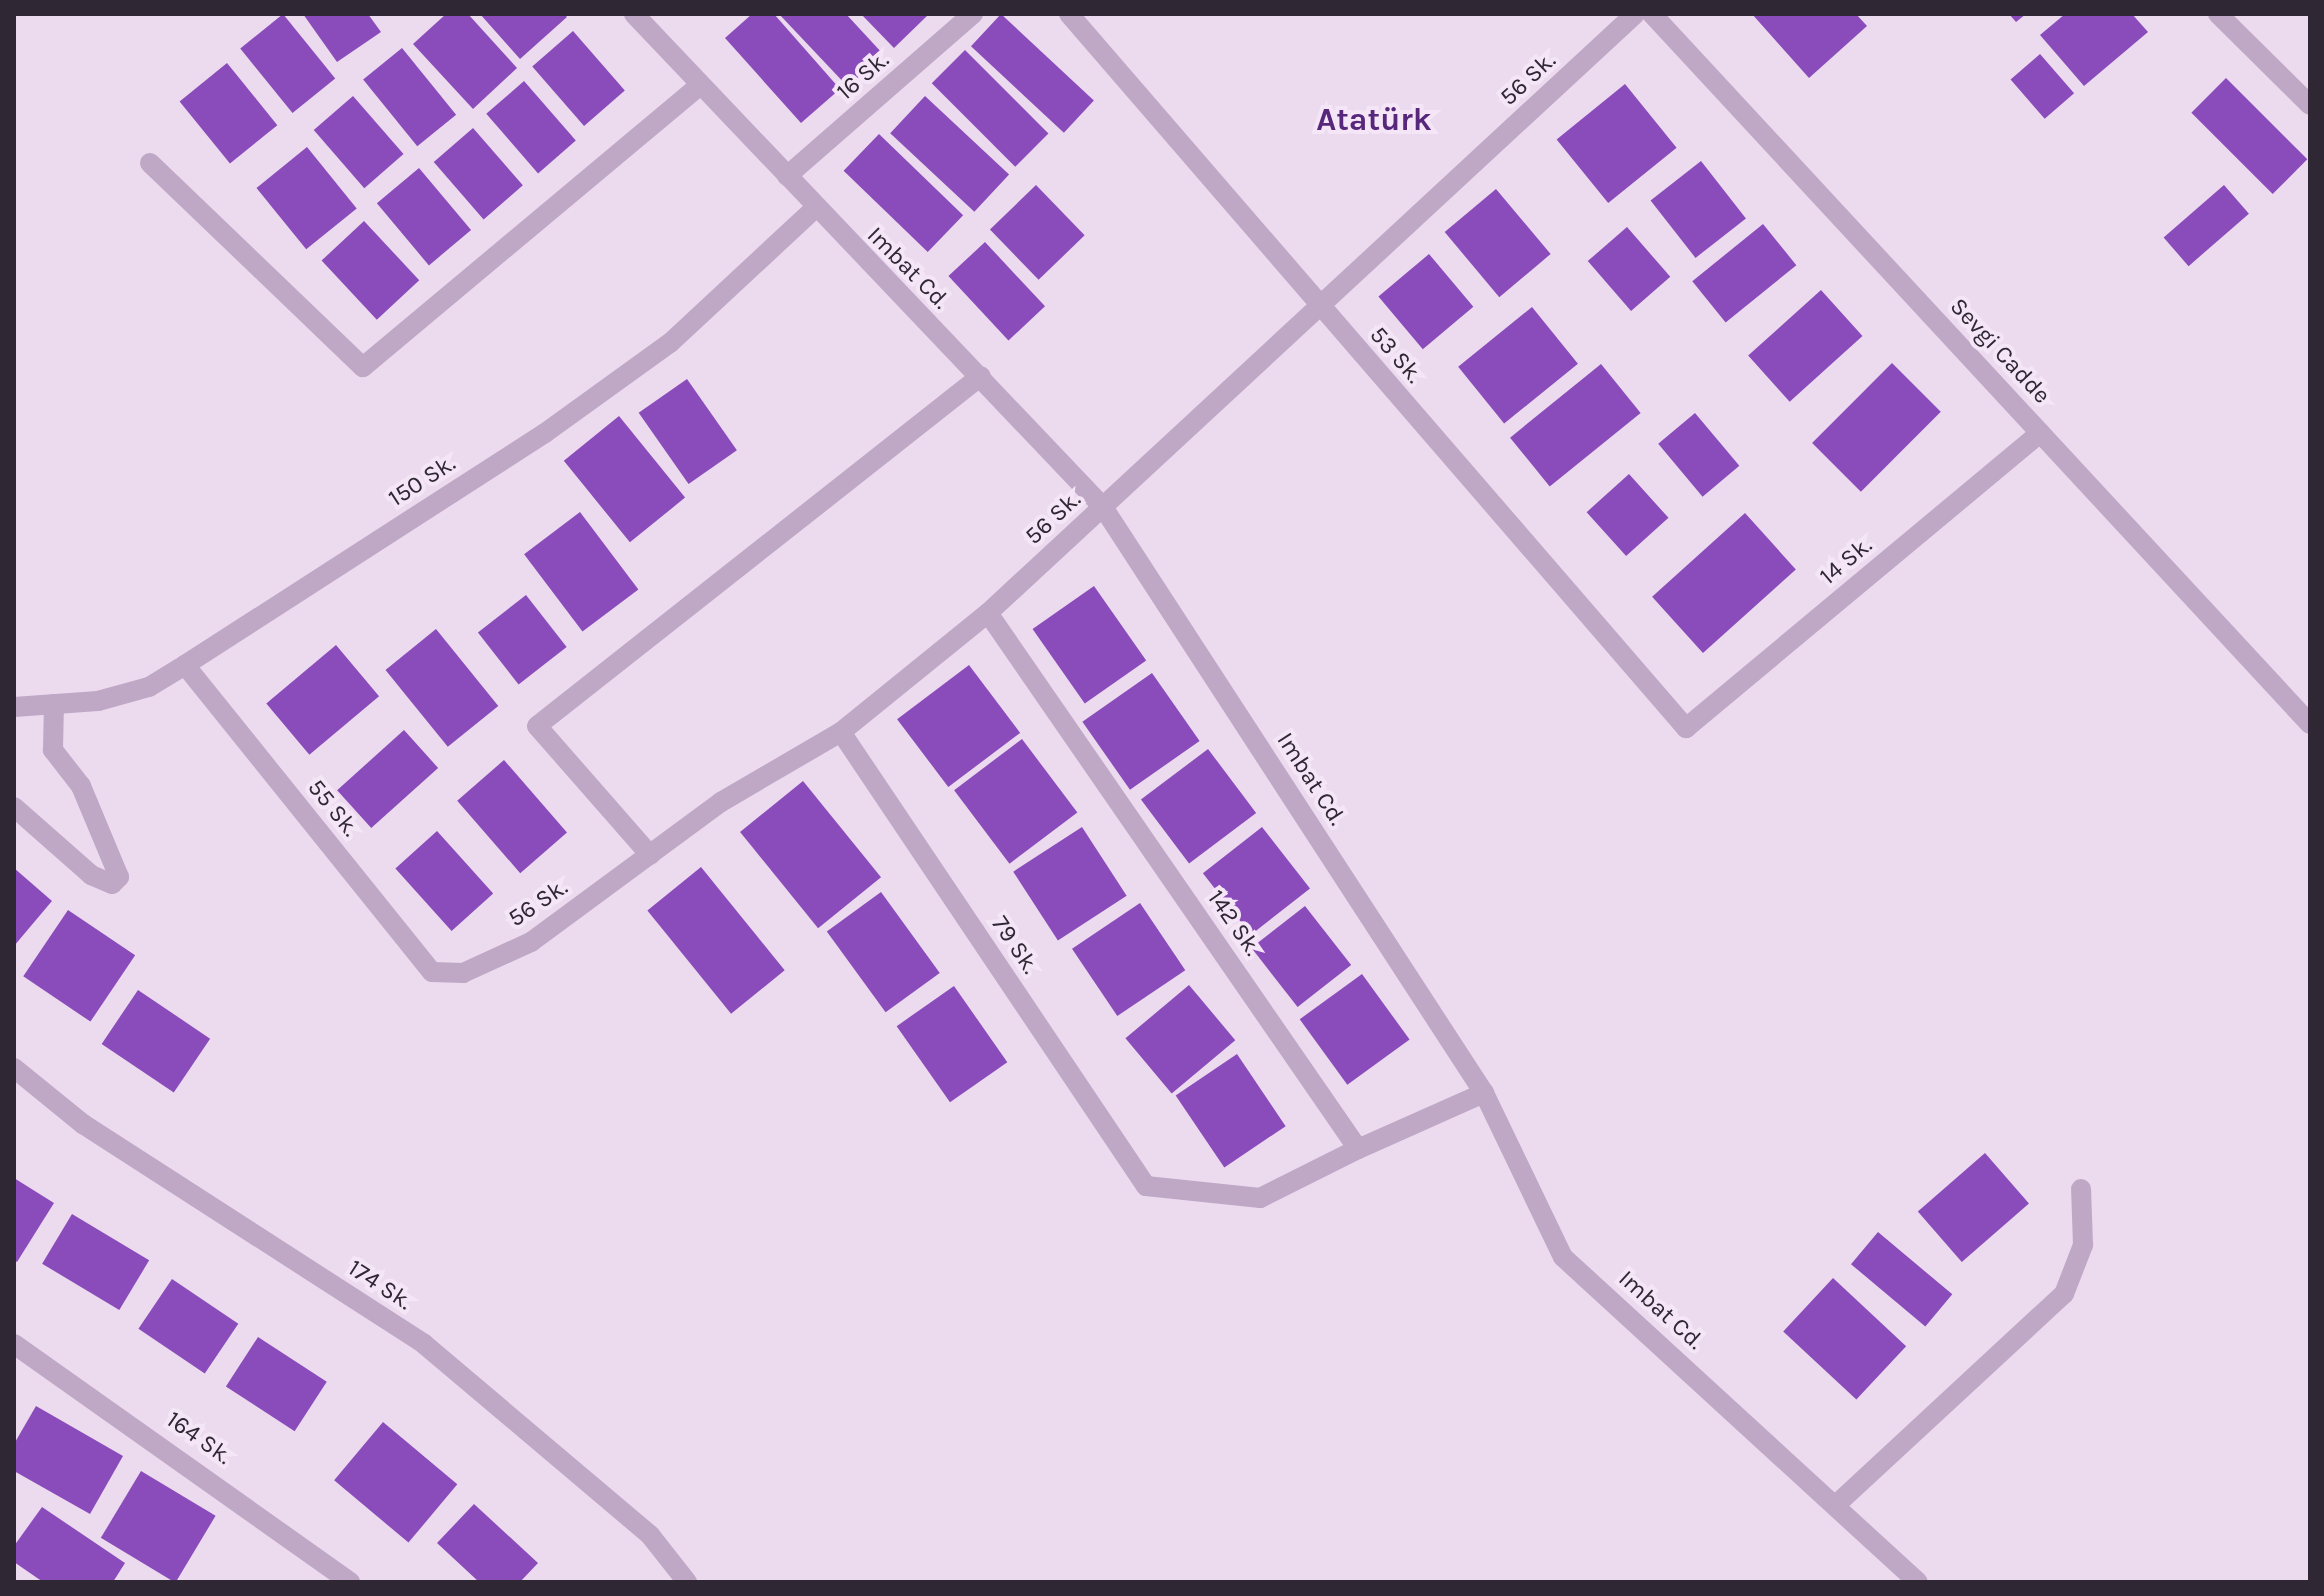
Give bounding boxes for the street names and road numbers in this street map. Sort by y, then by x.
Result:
street label: 16 Sk. [831,46,895,106]
street label: 56 Sk. [1494,46,1562,112]
street label: Imbat Cd. [861,221,955,315]
street label: Sevgi Cadde [1944,292,2056,410]
street label: 53 Sk. [1364,321,1428,389]
street label: 150 Sk. [383,449,461,513]
street label: 56 Sk. [1019,485,1087,551]
street label: 14 Sk. [1814,531,1878,591]
street label: Imbat Cd. [1270,727,1352,831]
street label: 55 Sk. [301,774,365,842]
street label: 56 Sk. [503,873,573,933]
street label: 142 Sk. [1201,885,1267,961]
street label: 79 Sk. [985,911,1045,979]
street label: 174 Sk. [343,1254,417,1316]
street label: Imbat Cd. [1613,1264,1709,1356]
street label: 164 Sk. [161,1405,237,1471]

